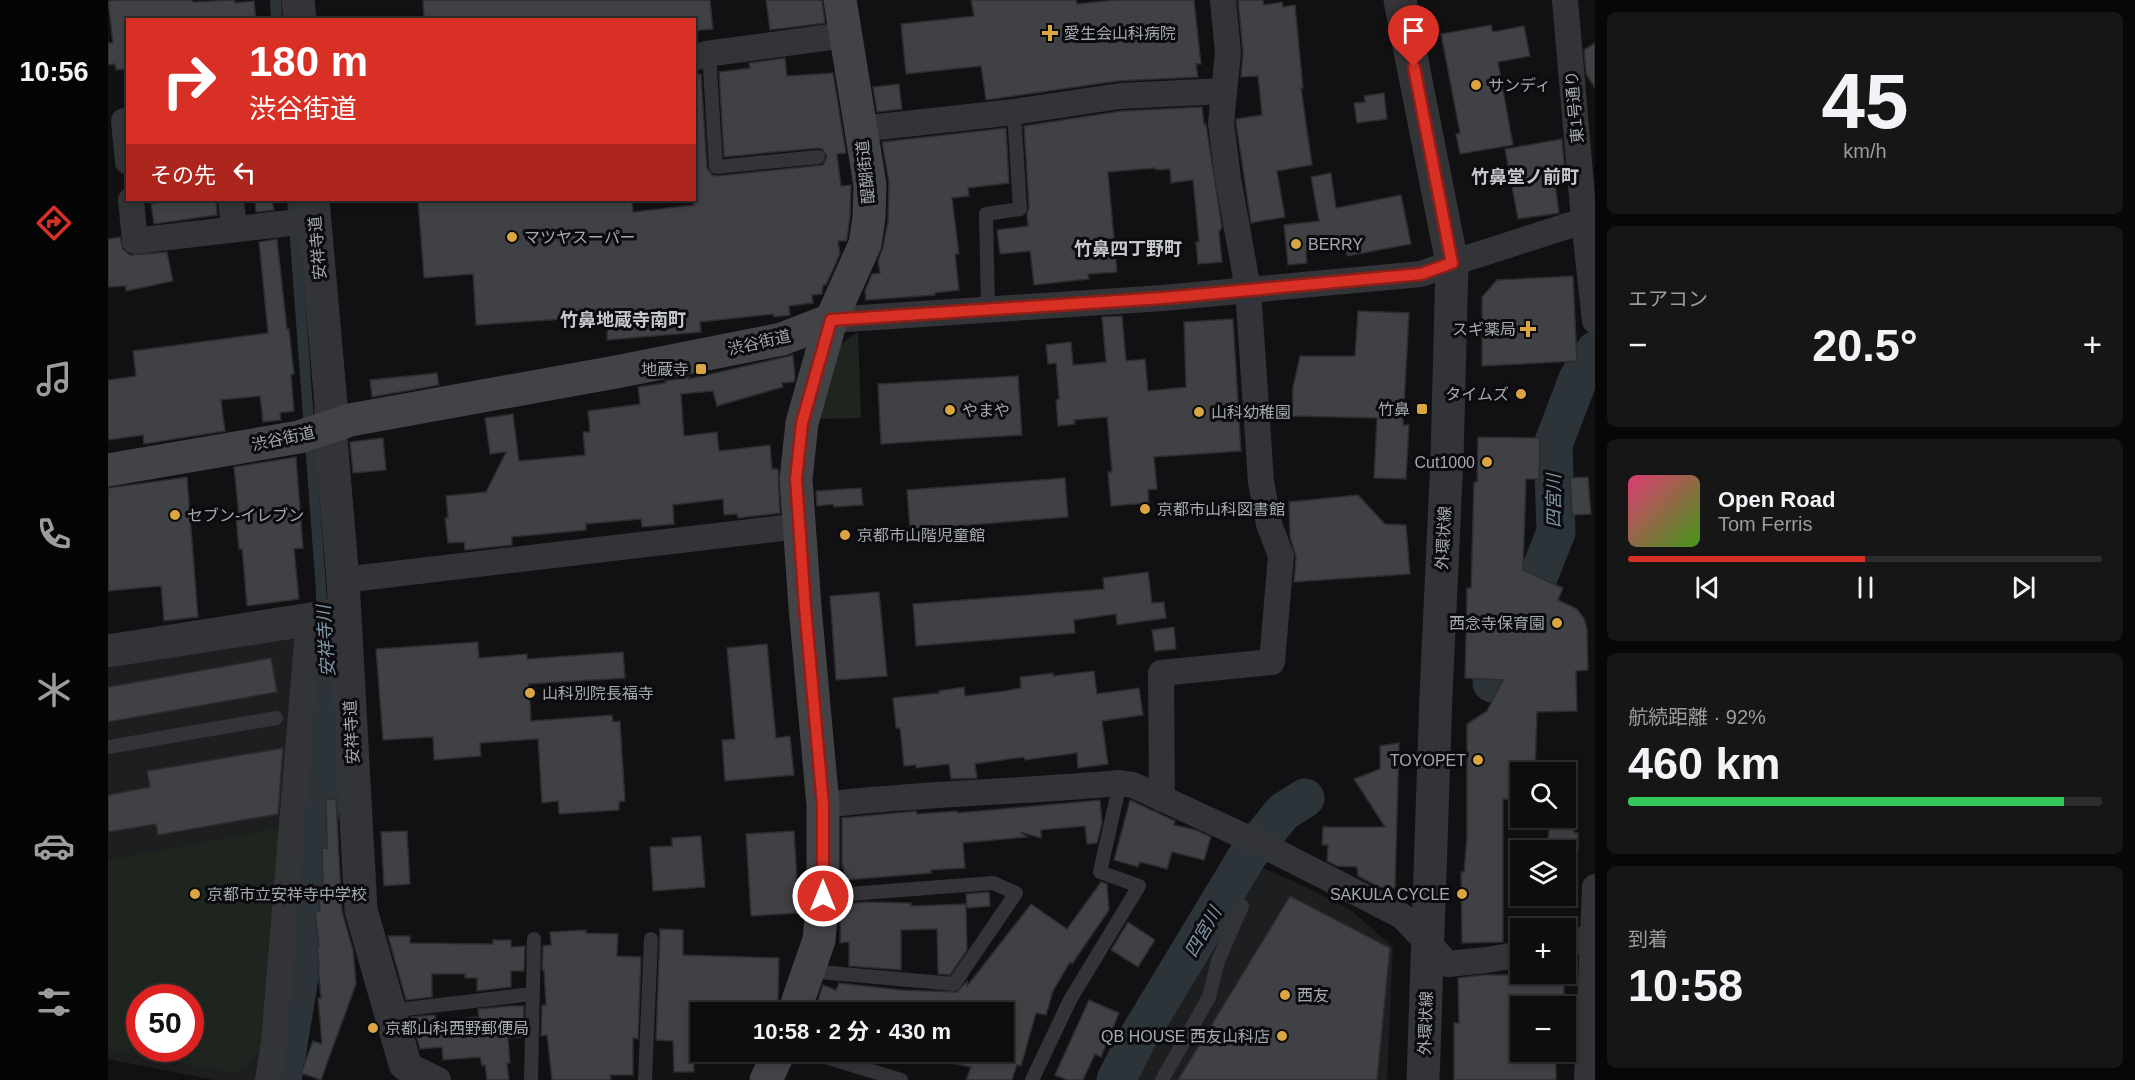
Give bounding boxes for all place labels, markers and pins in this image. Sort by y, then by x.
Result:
pin [1388,5,1439,67]
marker: 愛生会山科病院 [1041,24,1059,42]
place label: 愛生会山科病院 [1064,25,1176,42]
place label: サンディ [1488,77,1551,94]
marker: サンディ [1469,78,1483,92]
place label: マツヤスーパー [524,229,636,246]
marker: マツヤスーパー [505,230,519,244]
place label: BERRY [1308,236,1363,253]
marker: BERRY [1289,237,1303,251]
place label: スギ薬局 [1452,321,1516,338]
marker: スギ薬局 [1521,322,1535,336]
place label: 地蔵寺 [641,361,689,378]
marker: 地蔵寺 [694,362,708,376]
place label: タイムズ [1445,386,1509,403]
marker: タイムズ [1514,387,1528,401]
place label: 竹鼻 [1378,401,1410,418]
place label: やまや [962,402,1010,419]
marker: 竹鼻 [1415,402,1429,416]
marker: やまや [943,403,957,417]
place label: 山科幼稚園 [1211,404,1291,421]
marker: 山科幼稚園 [1192,405,1206,419]
place label: Cut1000 [1415,454,1475,471]
marker: Cut1000 [1480,455,1494,469]
place label: 京都市山科図書館 [1157,501,1285,518]
marker: 京都市山科図書館 [1138,502,1152,516]
place label: セブン-イレブン [187,507,304,524]
marker: セブン-イレブン [168,508,182,522]
place label: 京都市山階児童館 [857,527,985,544]
marker: 京都市山階児童館 [838,528,852,542]
place label: 西念寺保育園 [1449,615,1545,632]
marker: 西念寺保育園 [1550,616,1564,630]
place label: 山科別院長福寺 [542,685,654,702]
marker: 山科別院長福寺 [523,686,537,700]
place label: TOYOPET [1390,752,1466,769]
marker: TOYOPET [1471,753,1485,767]
place label: 京都市立安祥寺中学校 [207,886,367,903]
place label: SAKULA CYCLE [1330,886,1450,903]
marker: 京都市立安祥寺中学校 [188,887,202,901]
marker: SAKULA CYCLE [1455,887,1469,901]
place label: 西友 [1297,987,1329,1004]
marker: 西友 [1278,988,1292,1002]
place label: 京都山科西野郵便局 [385,1020,529,1037]
marker: 京都山科西野郵便局 [366,1021,380,1035]
place label: QB HOUSE 西友山科店 [1101,1028,1270,1045]
marker: QB HOUSE 西友山科店 [1275,1029,1289,1043]

